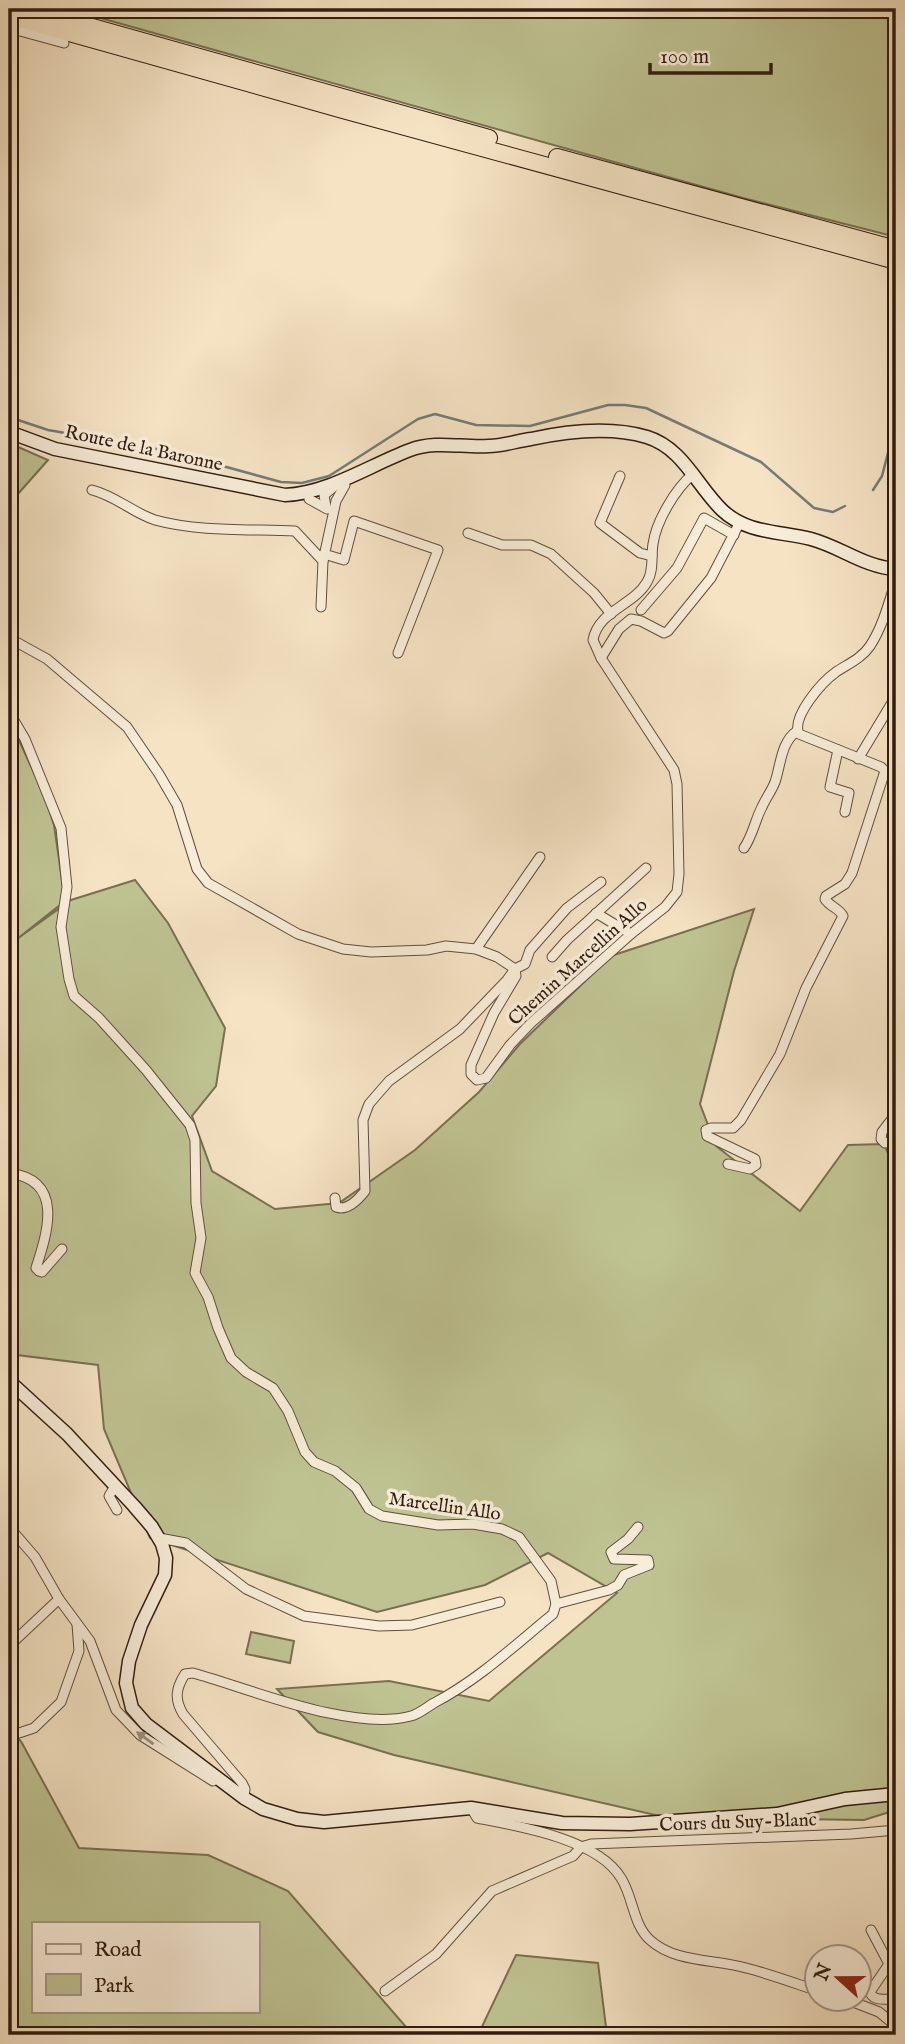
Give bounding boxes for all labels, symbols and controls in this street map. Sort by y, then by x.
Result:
scale bar [650,32,770,76]
text: 100 m [660,44,709,71]
street label: Route de la Baronne [62,420,225,478]
street label: Chemin Marcellin Allo [504,894,653,1031]
street label: Marcellin Allo [387,1487,502,1527]
one-way arrow [136,1731,154,1745]
street label: Cours du Suy-Blanc [659,1808,817,1838]
legend [32,1922,259,2012]
text: Road [94,1937,142,1964]
north arrow [804,1942,874,2012]
text: N [809,1960,838,1986]
text: Park [94,1973,135,2000]

